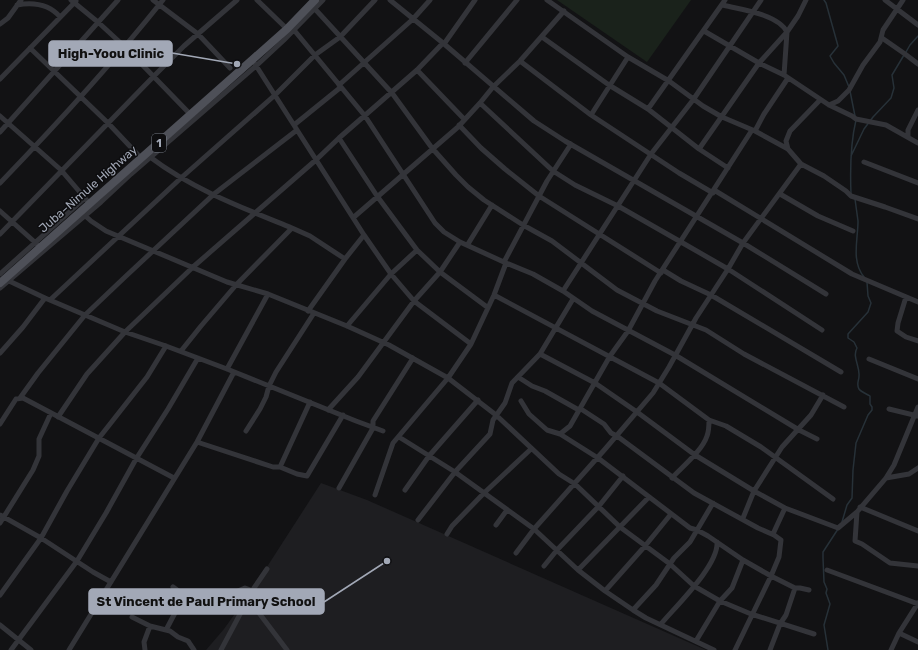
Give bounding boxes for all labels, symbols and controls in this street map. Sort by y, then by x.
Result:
callout: High-Yoou Clinic [49,41,172,66]
text: High-Yoou Clinic [58,46,165,61]
road number: 1 [152,134,166,152]
street label: Juba–Nimule Highway [36,142,140,235]
callout: St Vincent de Paul Primary School [89,589,324,614]
text: St Vincent de Paul Primary School [97,594,315,609]

